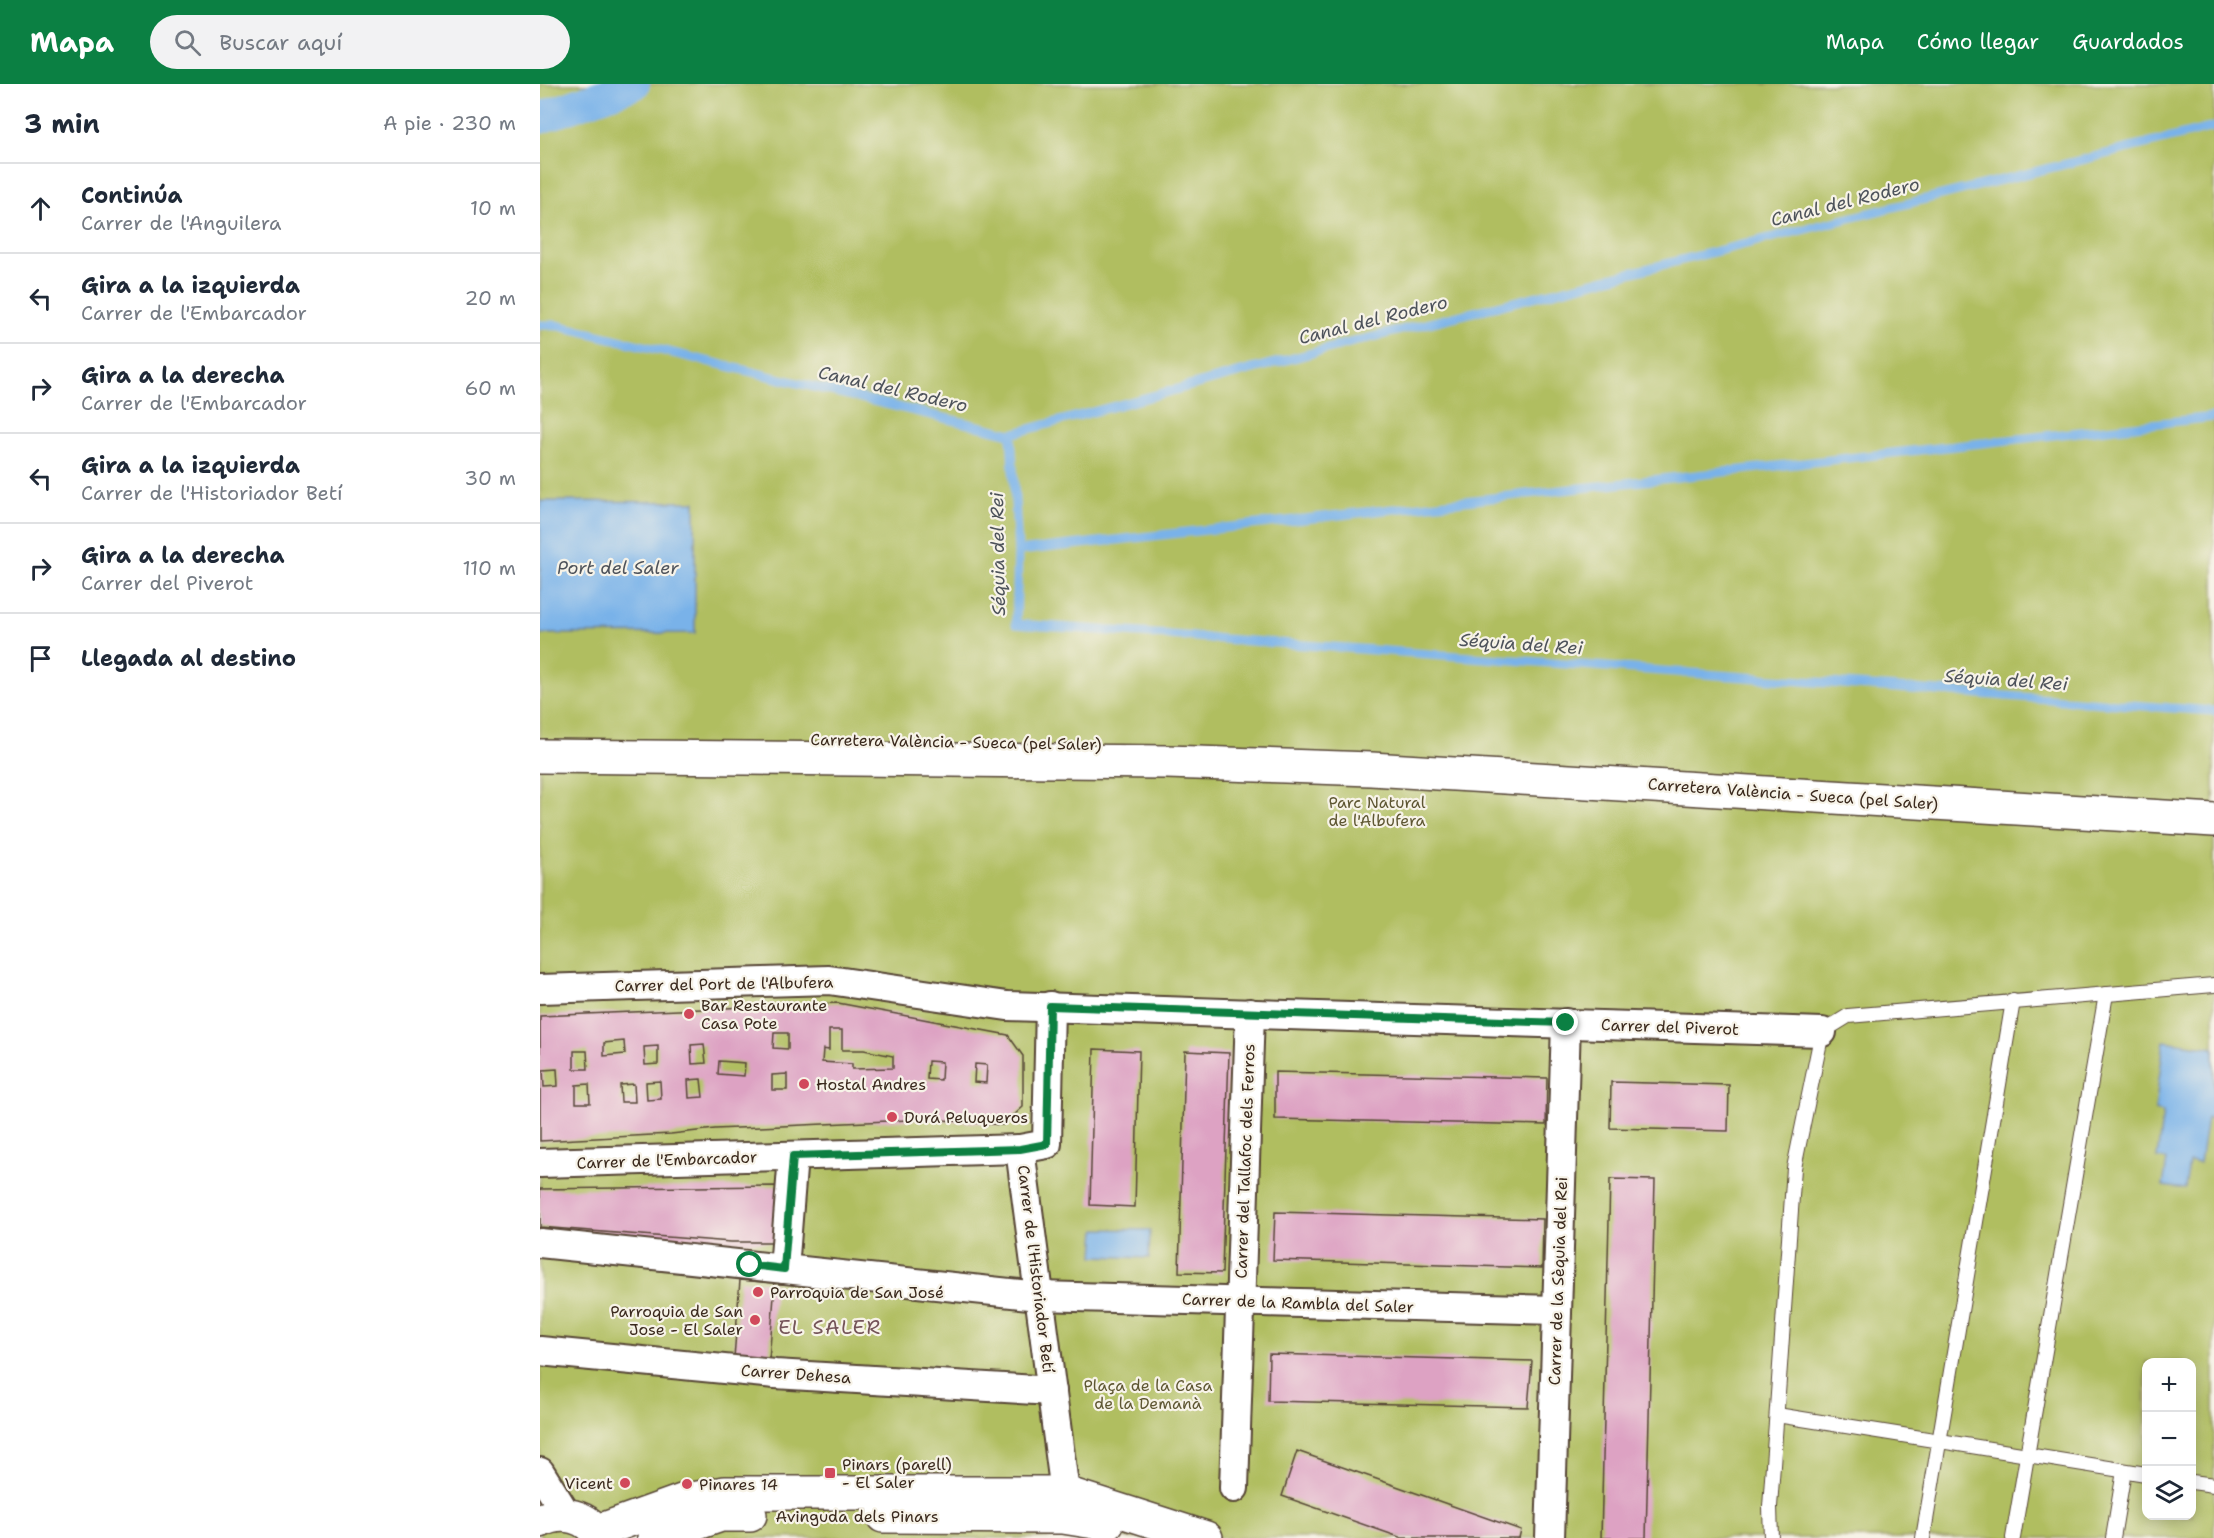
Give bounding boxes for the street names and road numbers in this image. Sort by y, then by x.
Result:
street label: Carretera València - Sueca (pel Saler) [810,729,1102,755]
street label: Carretera València - Sueca (pel Saler) [1647,773,1939,815]
street label: Carrer del Port de l'Albufera [614,972,834,996]
street label: Carrer del Piverot [1601,1014,1739,1040]
street label: Carrer del Tallafoc dels Ferros [1230,1043,1260,1279]
street label: Carrer de l'Embarcador [576,1146,758,1174]
street label: Carrer de l'Historiador Betí [1013,1164,1059,1375]
street label: Carrer de la Sèquia del Rei [1544,1176,1572,1386]
street label: Carrer de la Rambla del Saler [1182,1288,1414,1318]
street label: Carrer Dehesa [740,1360,852,1388]
street label: Avinguda dels Pinars [775,1506,939,1527]

